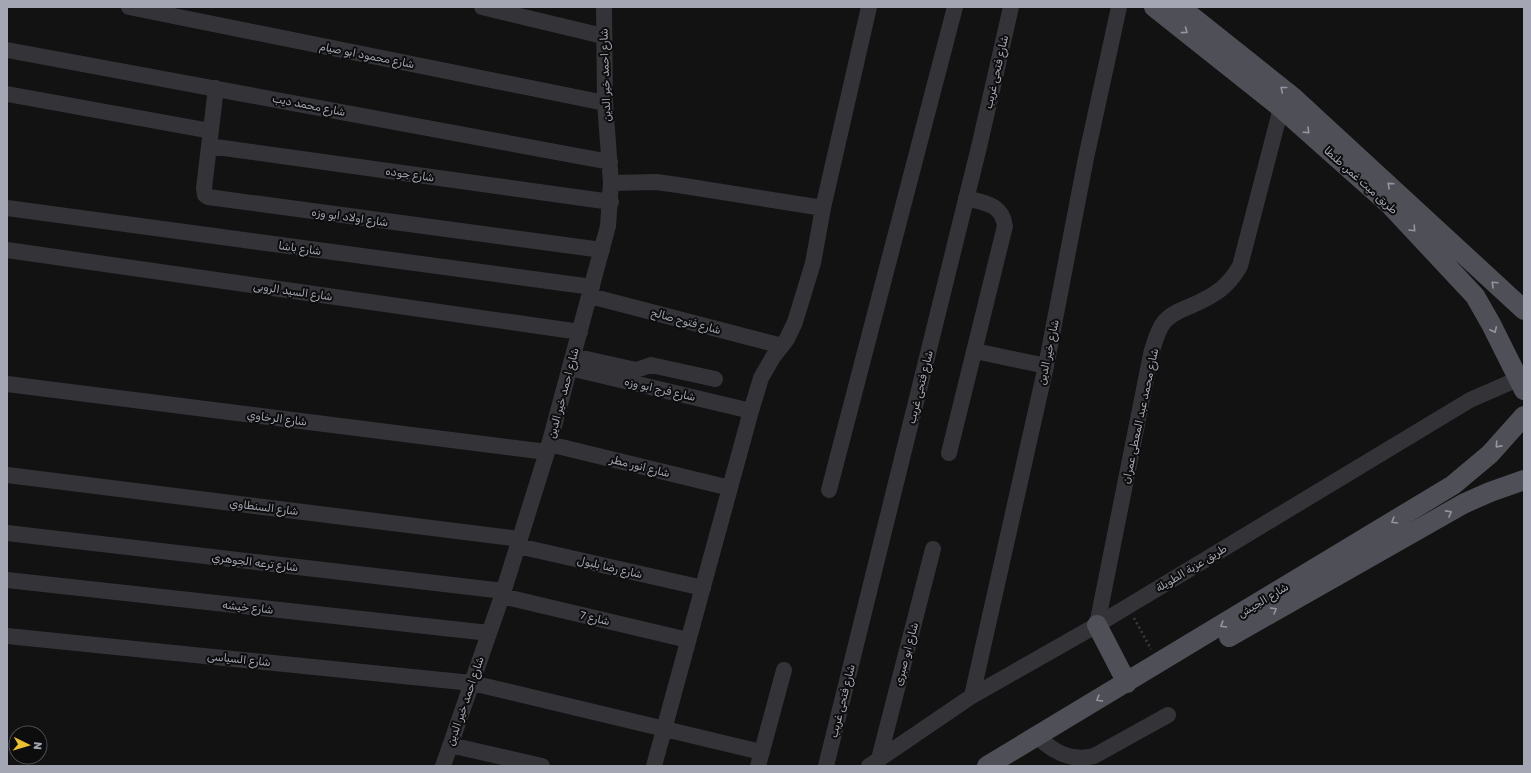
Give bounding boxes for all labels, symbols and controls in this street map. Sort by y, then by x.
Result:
one-way arrow [1181,26,1188,33]
street label: شارع احمد خير الدين [597,28,616,122]
street label: شارع فتحى غريب [982,34,1013,111]
street label: شارع محمود ابو صيام [318,40,416,73]
one-way arrow [1280,86,1287,93]
street label: شارع محمد ديب [271,92,347,121]
one-way arrow [1302,126,1310,134]
street label: طريق ميت غمر, طنطا [1320,144,1400,218]
street label: شارع جوده [384,165,435,186]
one-way arrow [1387,183,1395,190]
street label: شارع اولاد ابو وزه [310,206,389,231]
one-way arrow [1408,224,1415,232]
street label: شارع باشا [277,239,322,260]
street label: شارع السيد الروبى [252,279,333,305]
one-way arrow [1492,282,1499,289]
street label: شارع فتوح صالح [649,306,722,339]
street label: شارع خير الدين [1035,318,1064,386]
one-way arrow [1489,325,1497,333]
street label: شارع احمد خير الدين [545,346,584,440]
street label: شارع محمد عبد المعطى عمران [1120,347,1163,486]
street label: شارع فتحى غريب [905,349,938,426]
street label: شارع فرج ابو وزه [623,375,697,406]
street label: شارع الرخاوي [246,408,308,431]
one-way arrow [1496,440,1503,447]
street label: شارع انور مطر [607,453,671,482]
street label: شارع السنطاوي [228,497,299,520]
one-way arrow [1445,510,1452,517]
one-way arrow [1391,516,1398,524]
street label: طريق عزبة الطويلة [1153,542,1230,596]
street label: شارع ترعه الجوهري [211,551,299,576]
street label: شارع رضا بلبول [575,554,644,583]
street label: شارع الجيش [1236,580,1292,622]
street label: شارع خيشه [222,598,274,619]
one-way arrow [1270,608,1277,615]
street label: شارع 7 [578,609,611,630]
one-way arrow [1220,620,1227,628]
street label: شارع ابو صبرى [892,621,923,688]
street label: شارع السياسى [206,650,271,671]
street label: شارع احمد خير الدين [444,655,489,748]
street label: شارع فتحى غريب [827,663,860,740]
one-way arrow [1096,695,1103,702]
north arrow [8,725,48,765]
text: N [31,741,44,750]

